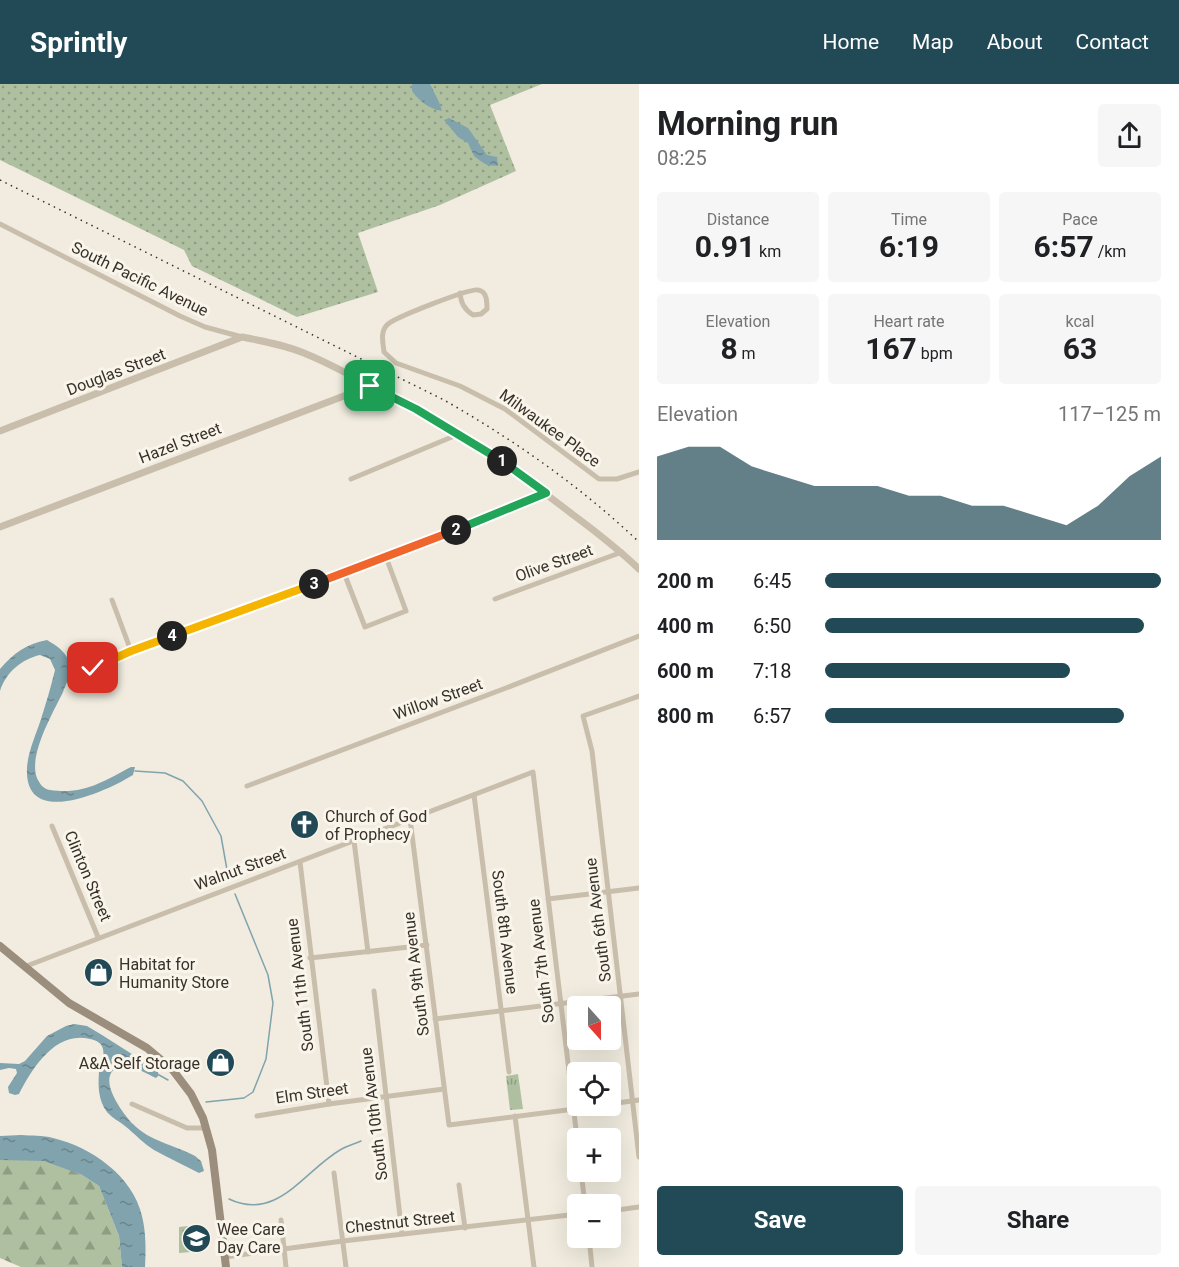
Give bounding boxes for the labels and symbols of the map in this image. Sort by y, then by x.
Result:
street label: South Pacific Avenue [68,238,212,320]
street label: Douglas Street [64,344,168,400]
pin [344,360,395,411]
street label: Milwaukee Place [496,385,604,471]
street label: Hazel Street [136,419,224,467]
pin: 1 [487,446,517,476]
pin: 2 [441,515,471,545]
street label: Olive Street [513,540,595,586]
pin: 3 [299,569,329,599]
pin: 4 [157,621,187,651]
pin [67,642,118,693]
street label: Willow Street [391,674,485,724]
place label: Church of God of Prophecy [325,807,427,844]
church icon: Church of God of Prophecy [288,809,320,841]
street label: Clinton Street [60,828,116,924]
street label: Walnut Street [192,844,288,894]
street label: South 6th Avenue [581,857,615,983]
street label: South 8th Avenue [488,869,522,995]
street label: South 7th Avenue [524,898,558,1024]
street label: South 9th Avenue [399,911,433,1037]
street label: South 11th Avenue [282,917,318,1053]
place label: Habitat for Humanity Store [119,955,229,992]
shop icon: Habitat for Humanity Store [82,957,114,989]
north arrow [567,996,621,1050]
street label: South 10th Avenue [356,1046,392,1182]
shop icon: A&A Self Storage [205,1047,237,1079]
place label: A&A Self Storage [79,1054,200,1073]
street label: Elm Street [274,1078,350,1108]
street label: Chestnut Street [344,1207,456,1237]
place label: Wee Care Day Care [217,1220,285,1257]
school or university icon: Wee Care Day Care [180,1222,212,1254]

